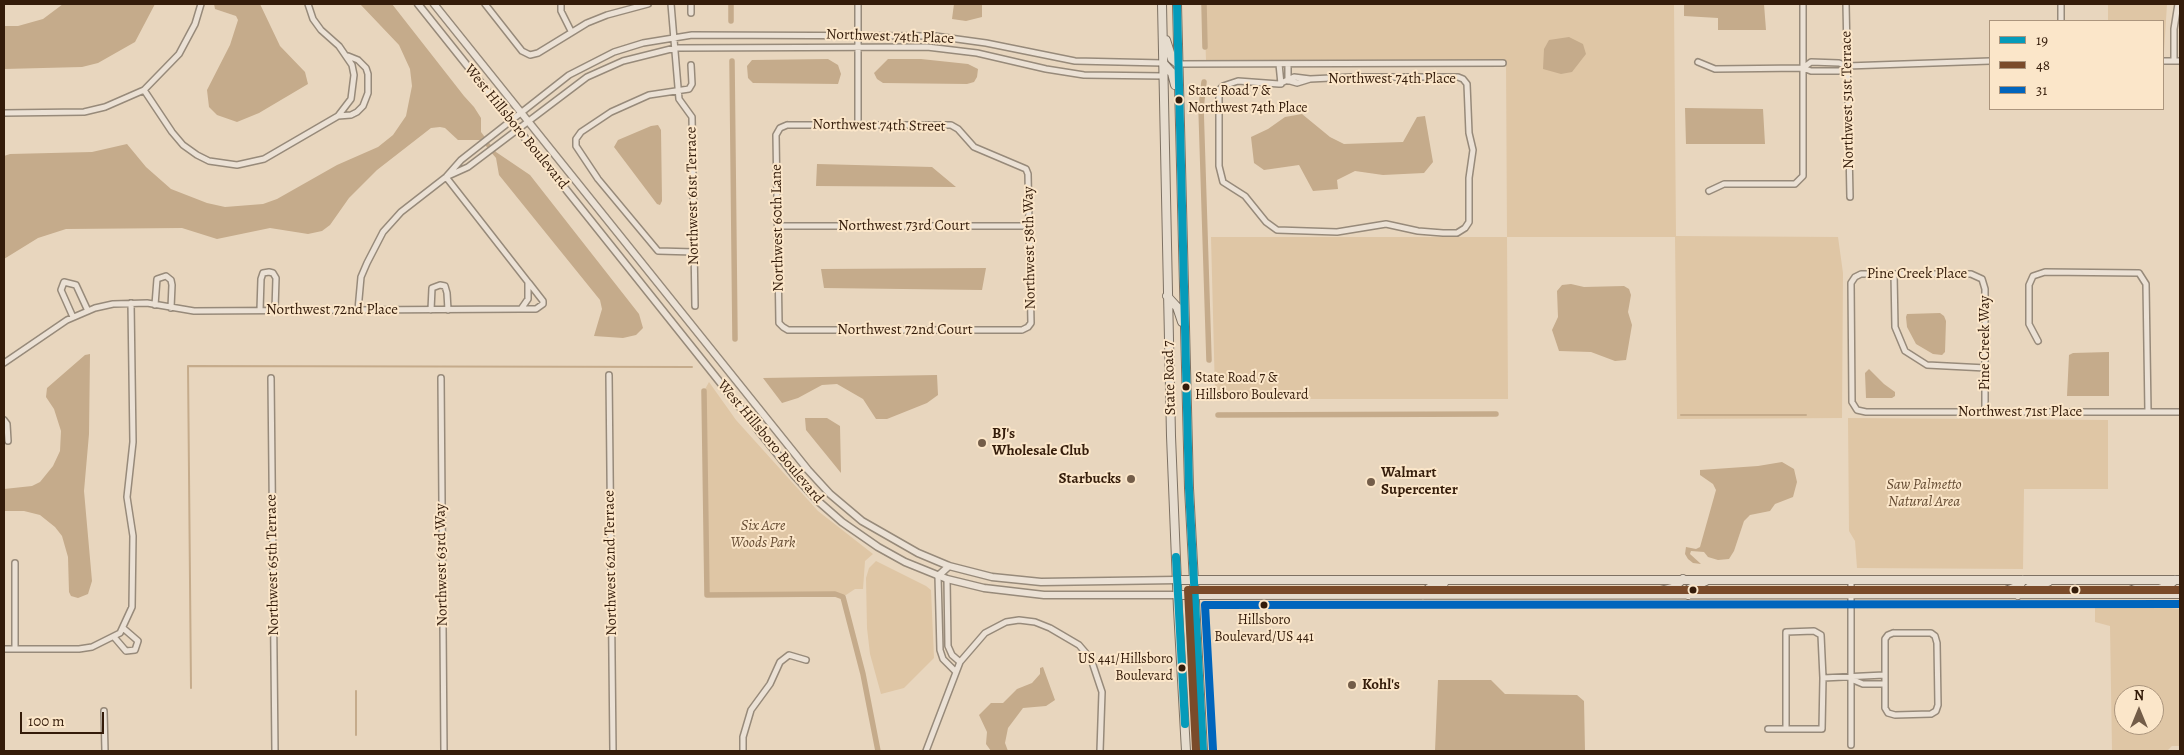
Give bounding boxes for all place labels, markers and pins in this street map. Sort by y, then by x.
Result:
place label: State Road 7 & Northwest 74th Place [1188,84,1308,116]
marker: State Road 7 & Northwest 74th Place [1174,95,1184,105]
place label: State Road 7 & Hillsboro Boulevard [1195,371,1309,404]
marker: State Road 7 & Hillsboro Boulevard [1181,382,1191,392]
place label: BJ's Wholesale Club [992,425,1089,460]
marker: BJ's Wholesale Club [976,437,988,449]
place label: Walmart Supercenter [1381,464,1458,499]
place label: Starbucks [1059,470,1121,488]
marker: Starbucks [1125,473,1137,485]
marker: Walmart Supercenter [1365,476,1377,488]
unlabelled marker [1688,585,1698,595]
unlabelled marker [2070,585,2080,595]
marker: Hillsboro Boulevard/US 441 [1259,600,1269,610]
place label: Hillsboro Boulevard/US 441 [1214,613,1314,646]
place label: US 441/Hillsboro Boulevard [1078,652,1173,684]
marker: US 441/Hillsboro Boulevard [1177,663,1187,673]
place label: Kohl's [1362,676,1400,694]
marker: Kohl's [1346,679,1358,691]

